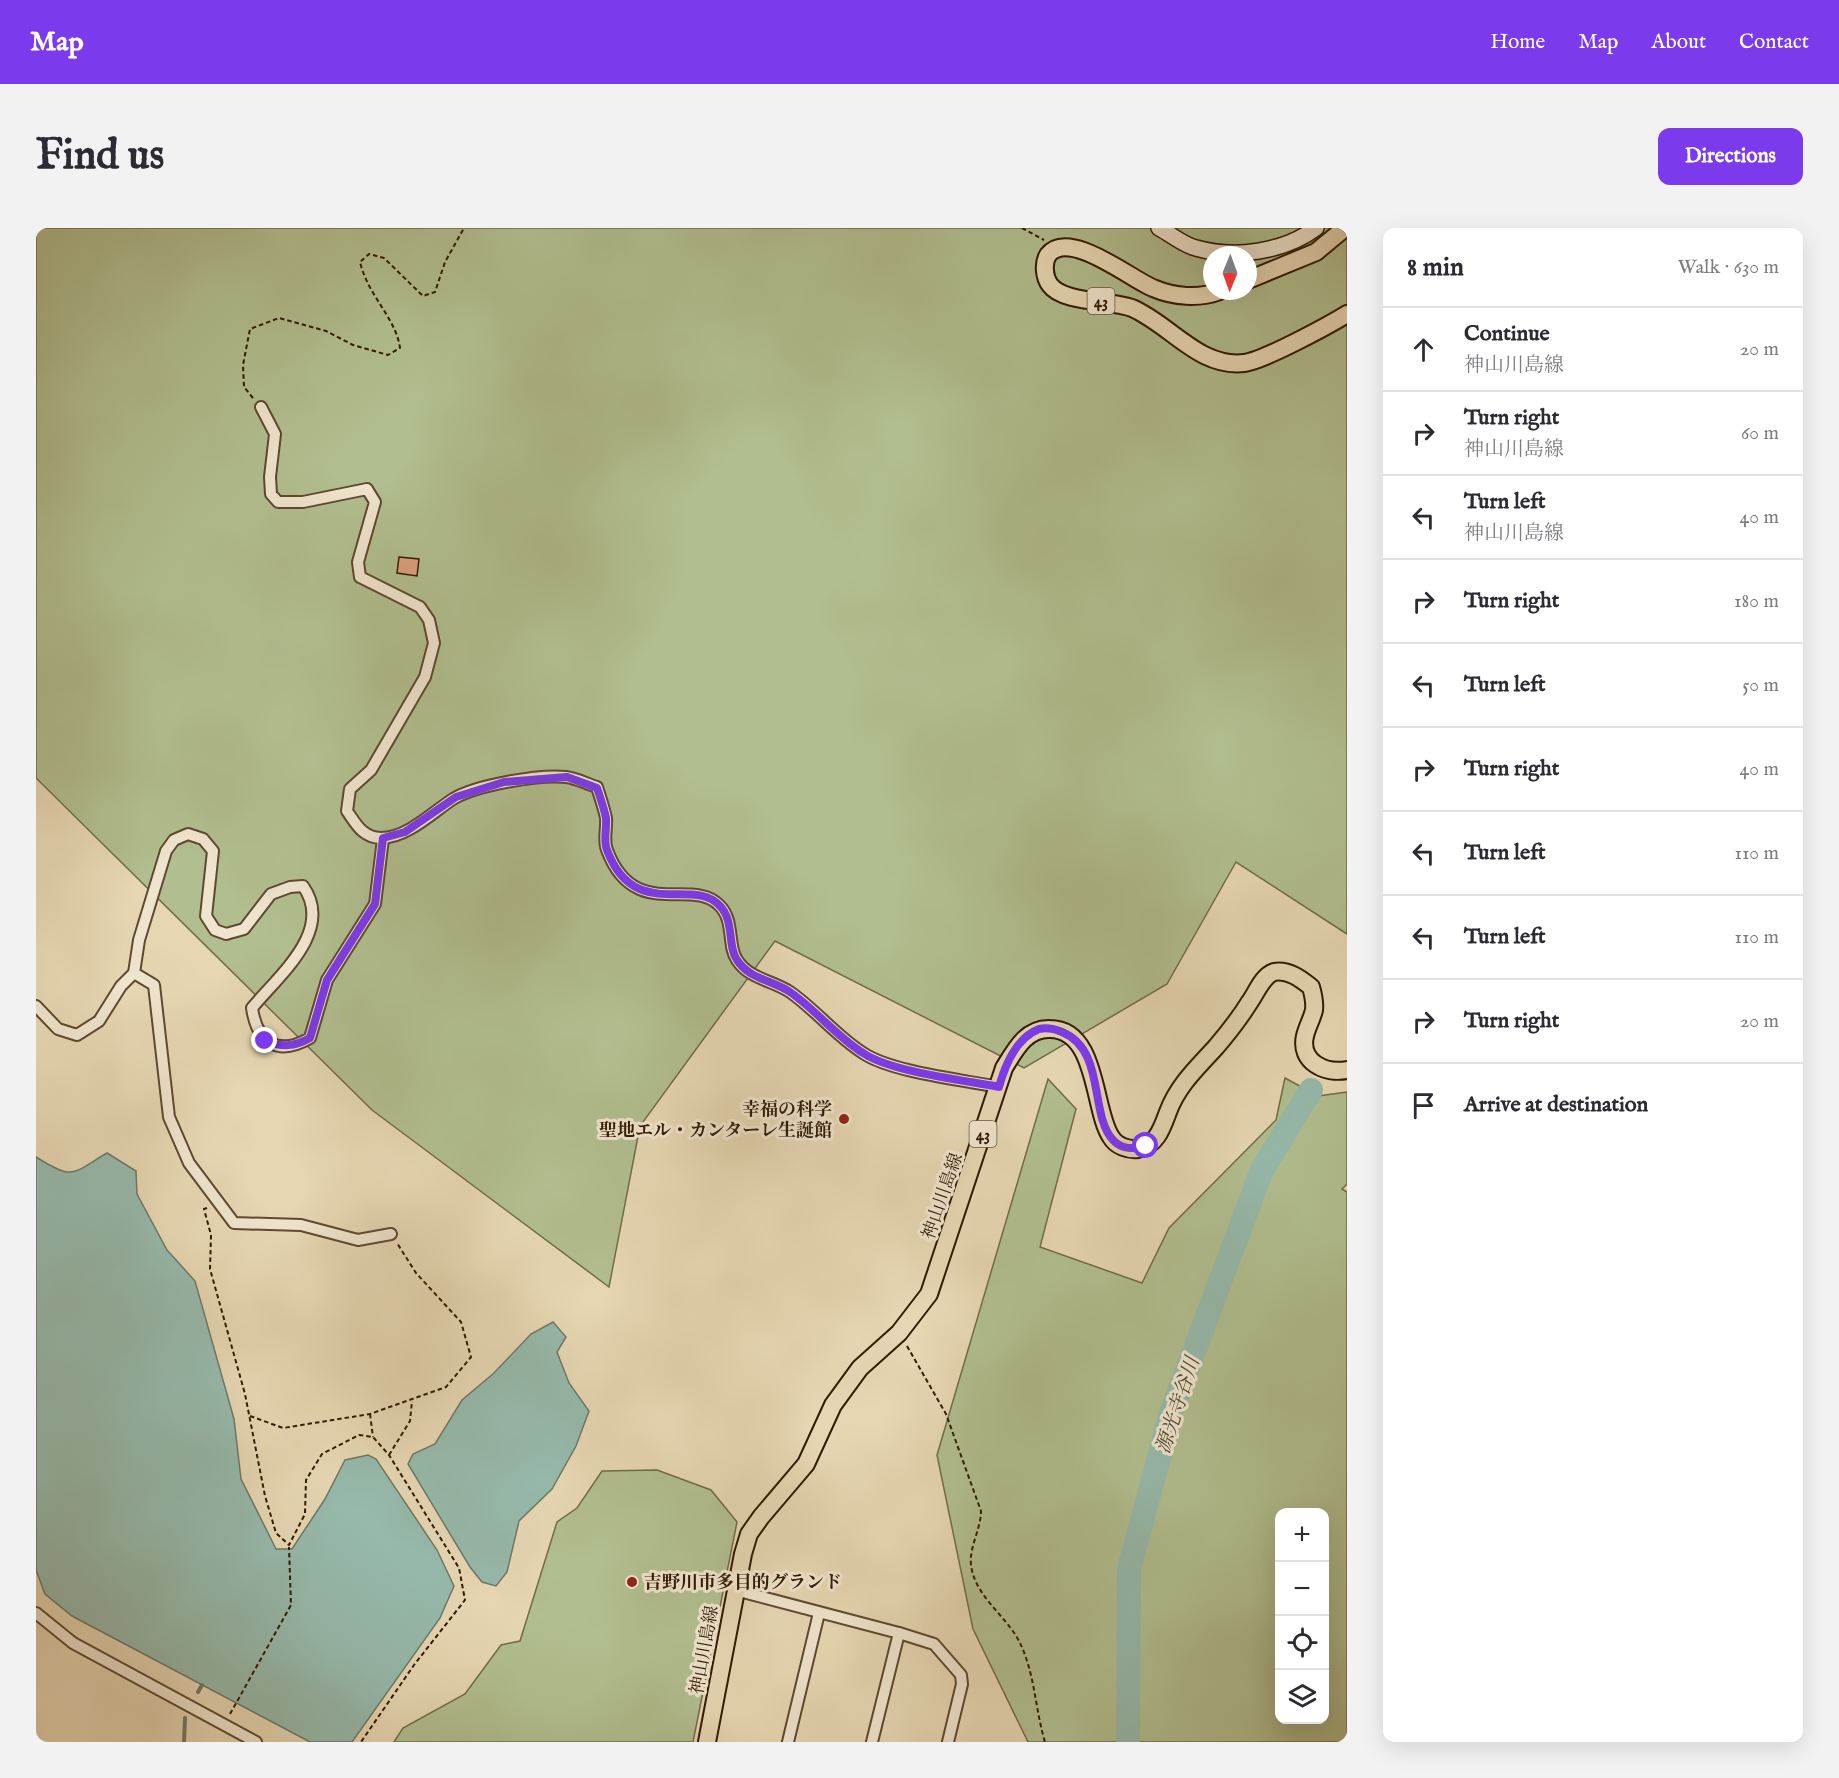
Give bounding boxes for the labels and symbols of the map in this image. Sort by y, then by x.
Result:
north arrow [1203,246,1257,300]
road number: 43 [1088,288,1114,314]
route end [251,1027,277,1053]
place label: 幸福の科学 聖地エル・カンターレ生誕館 [599,1099,832,1143]
marker: 幸福の科学 聖地エル・カンターレ生誕館 [837,1112,851,1126]
road number: 43 [970,1121,996,1147]
route start [1132,1132,1158,1158]
street label: 神山川島線 [918,1150,969,1243]
water label: 源光寺谷川 [1151,1352,1206,1457]
place label: 吉野川市多目的グランド [644,1572,842,1595]
marker: 吉野川市多目的グランド [625,1575,639,1589]
street label: 神山川島線 [686,1604,725,1697]

